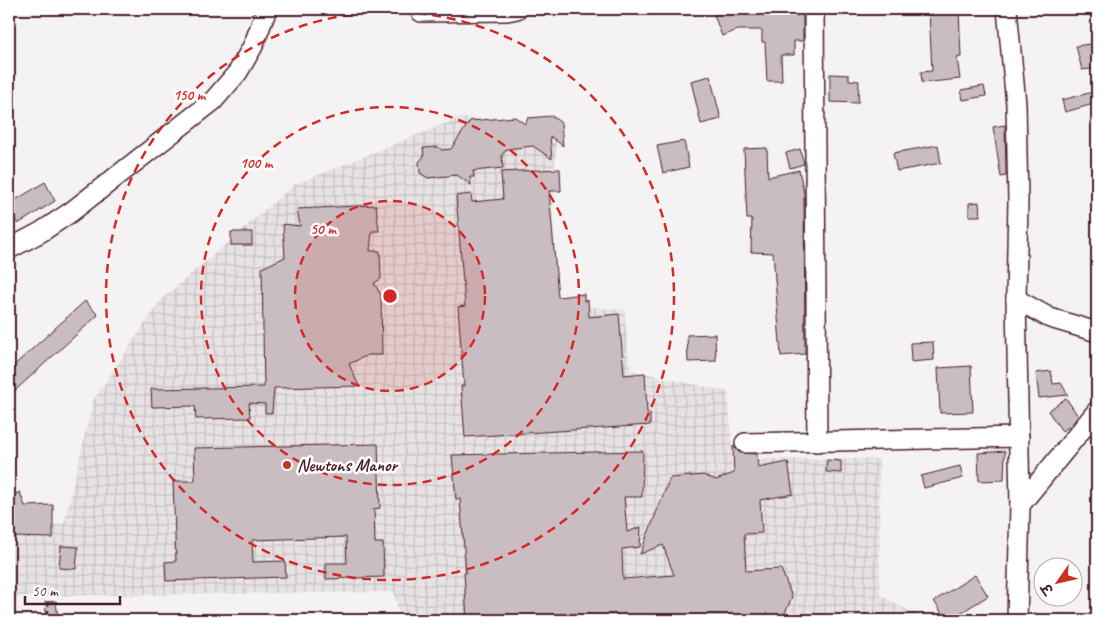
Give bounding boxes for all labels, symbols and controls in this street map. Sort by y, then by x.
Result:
text: 150 m [173,86,207,105]
text: 100 m [240,154,274,173]
text: 50 m [310,220,337,239]
centre of rings [381,287,399,305]
place label: Newtons Manor [297,454,399,476]
marker: Newtons Manor [281,459,293,471]
north arrow [1034,556,1084,606]
scale bar [25,574,120,606]
text: उ [1037,579,1058,599]
text: 50 m [32,582,59,601]

